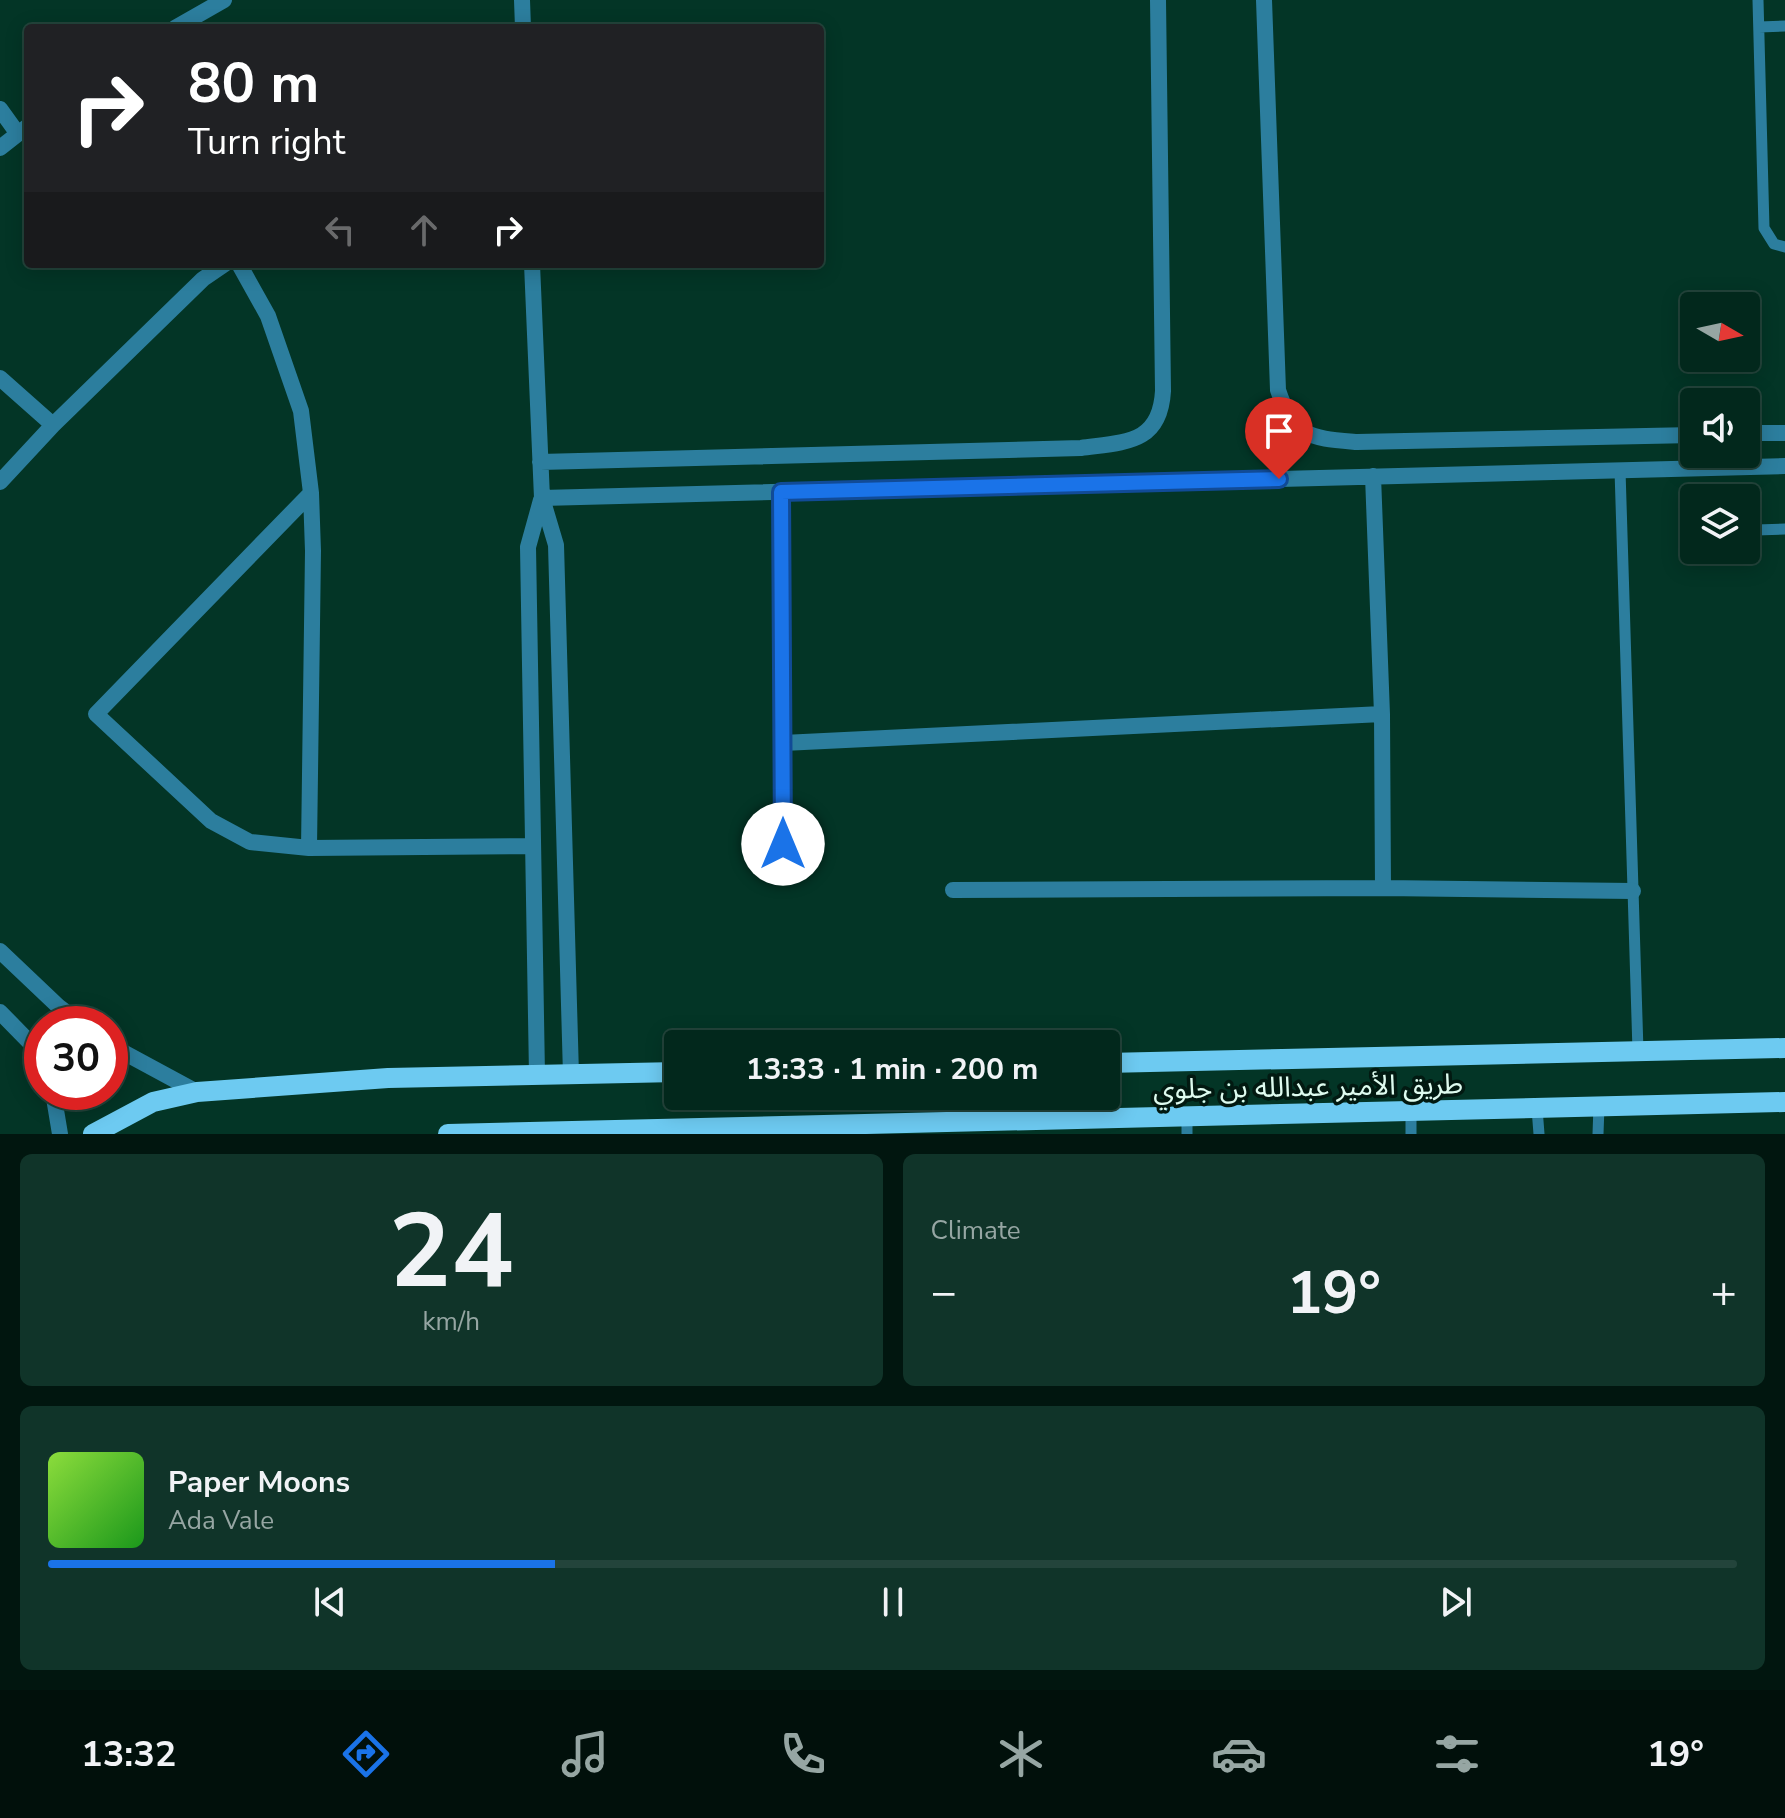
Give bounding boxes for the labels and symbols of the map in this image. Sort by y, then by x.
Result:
north arrow [1680,292,1760,372]
pin [1245,397,1313,479]
position arrow [741,802,825,886]
speed limit sign: 30 [24,1006,128,1110]
street label: طريق الأمير عبدالله بن جلوي [1153,1065,1463,1110]

